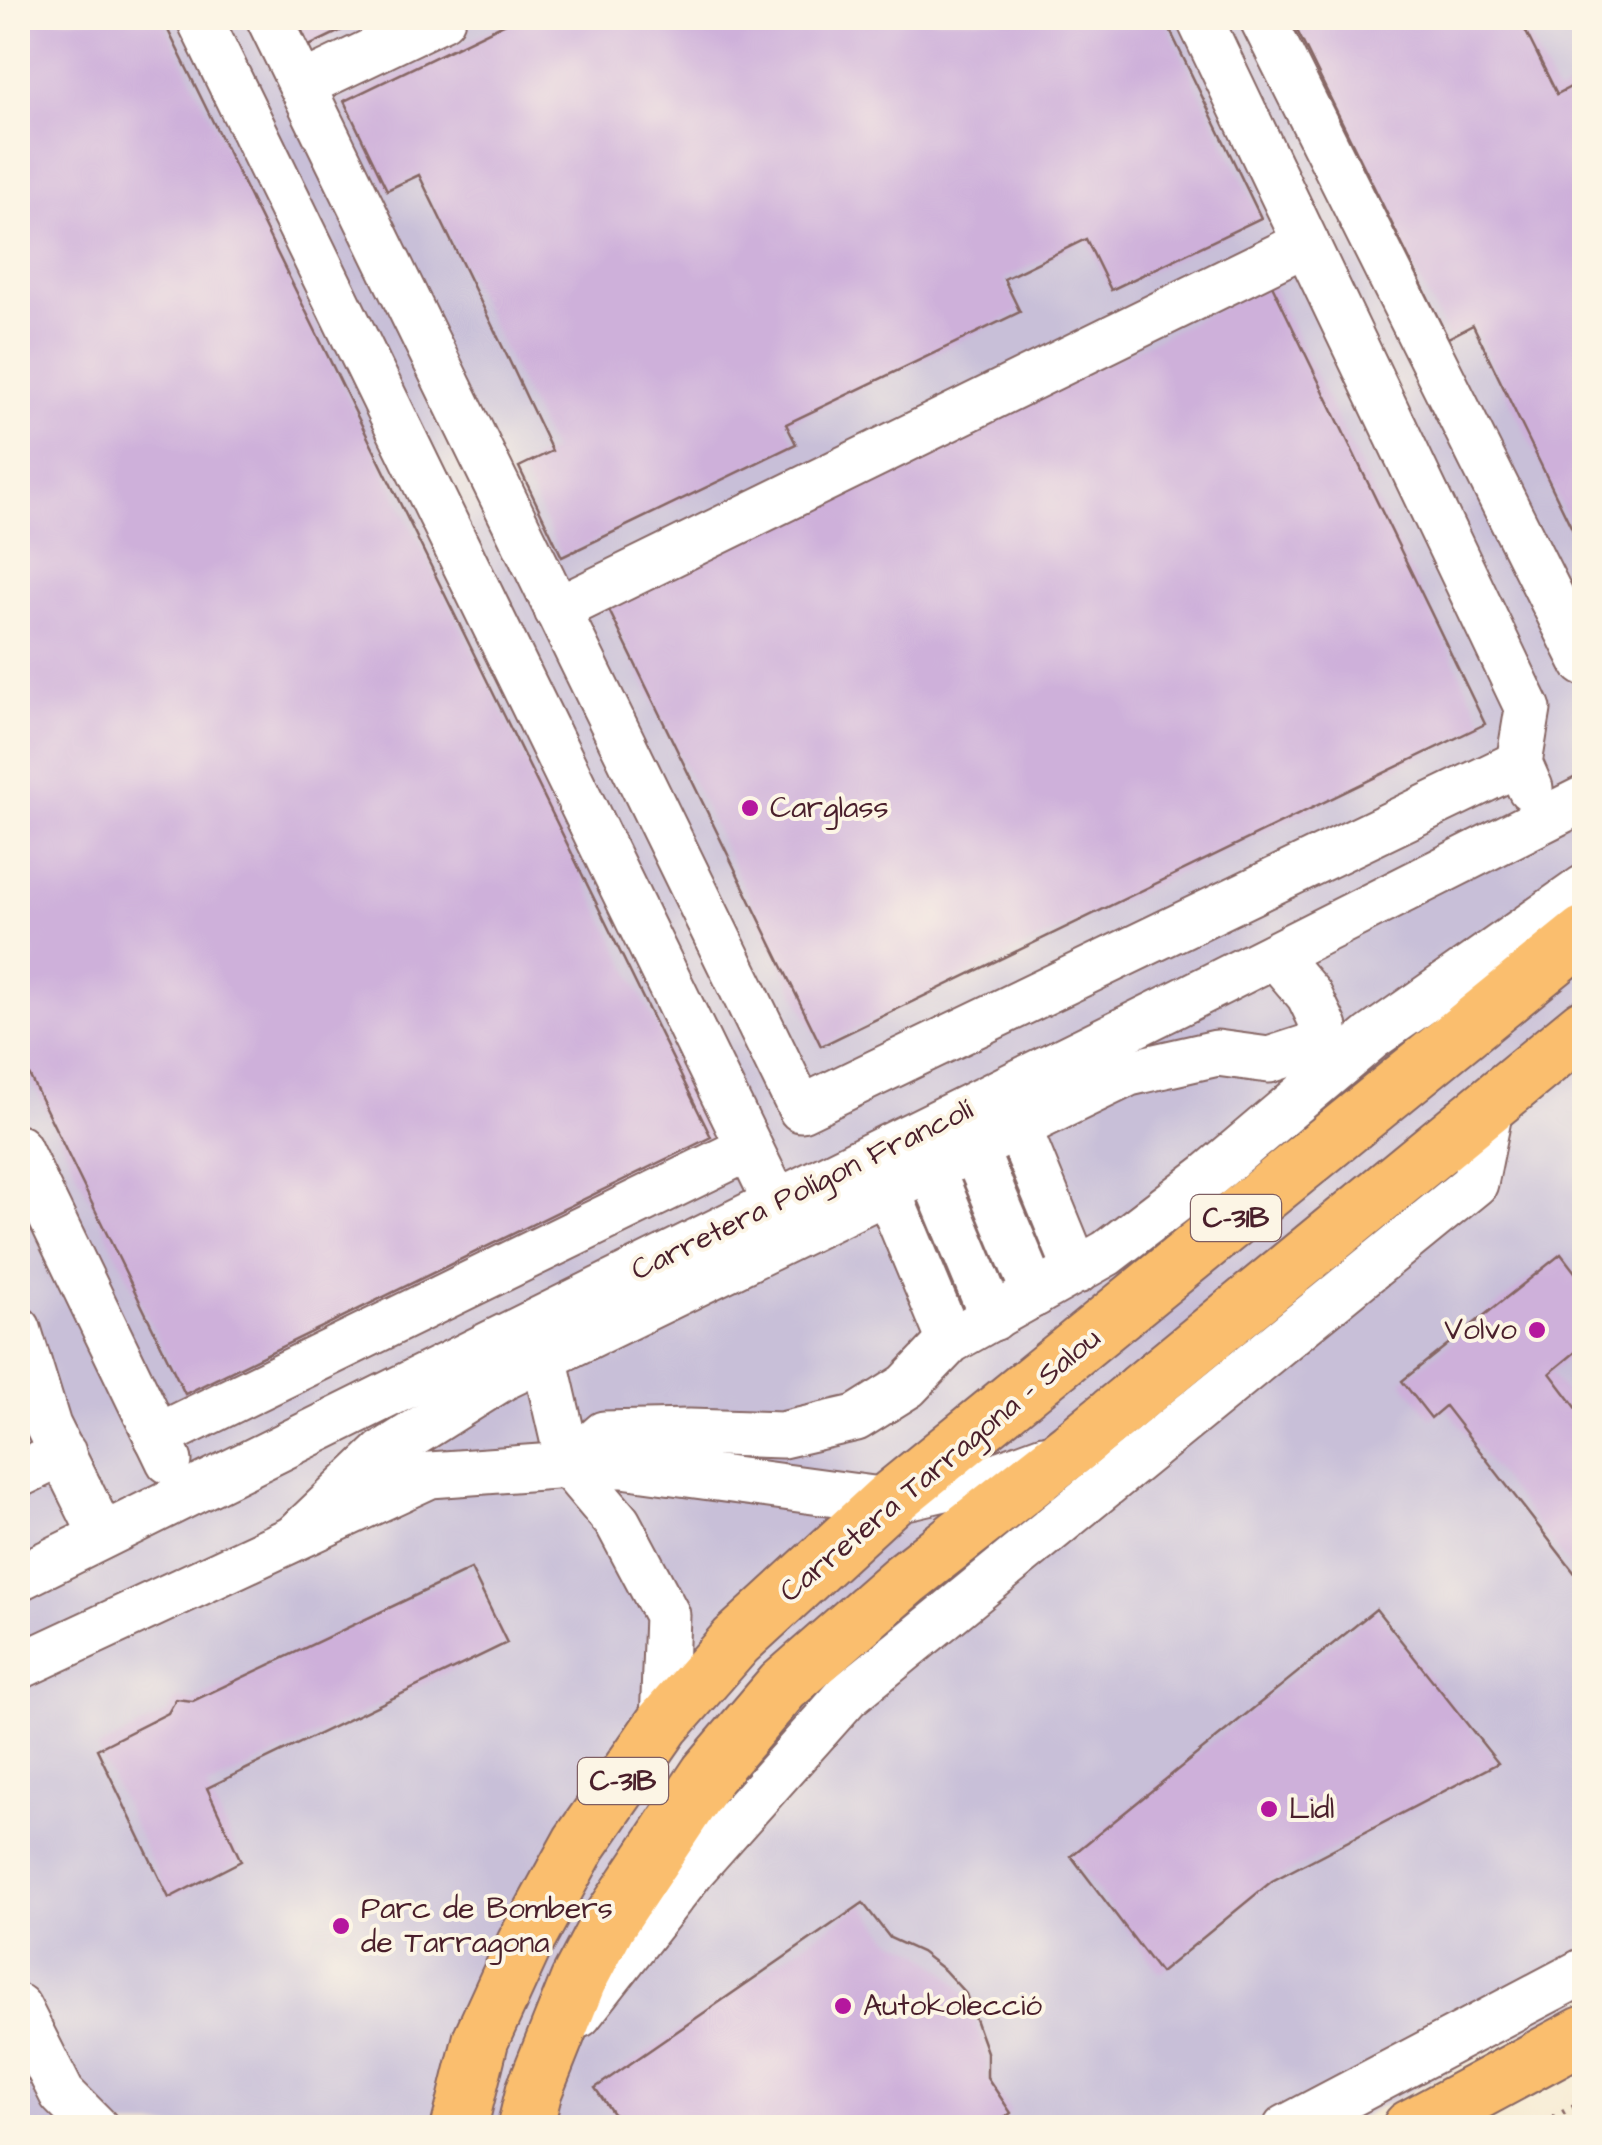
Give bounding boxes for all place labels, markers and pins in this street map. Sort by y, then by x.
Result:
place label: Carglass [770,787,889,830]
marker: Carglass [739,797,761,819]
place label: Volvo [1444,1309,1517,1351]
marker: Volvo [1526,1319,1548,1341]
place label: Lidl [1289,1788,1334,1830]
marker: Lidl [1258,1798,1280,1820]
place label: Parc de Bombers de Tarragona [361,1888,613,1965]
marker: Parc de Bombers de Tarragona [330,1915,352,1937]
place label: Autokolecció [863,1985,1042,2027]
marker: Autokolecció [832,1995,854,2017]

